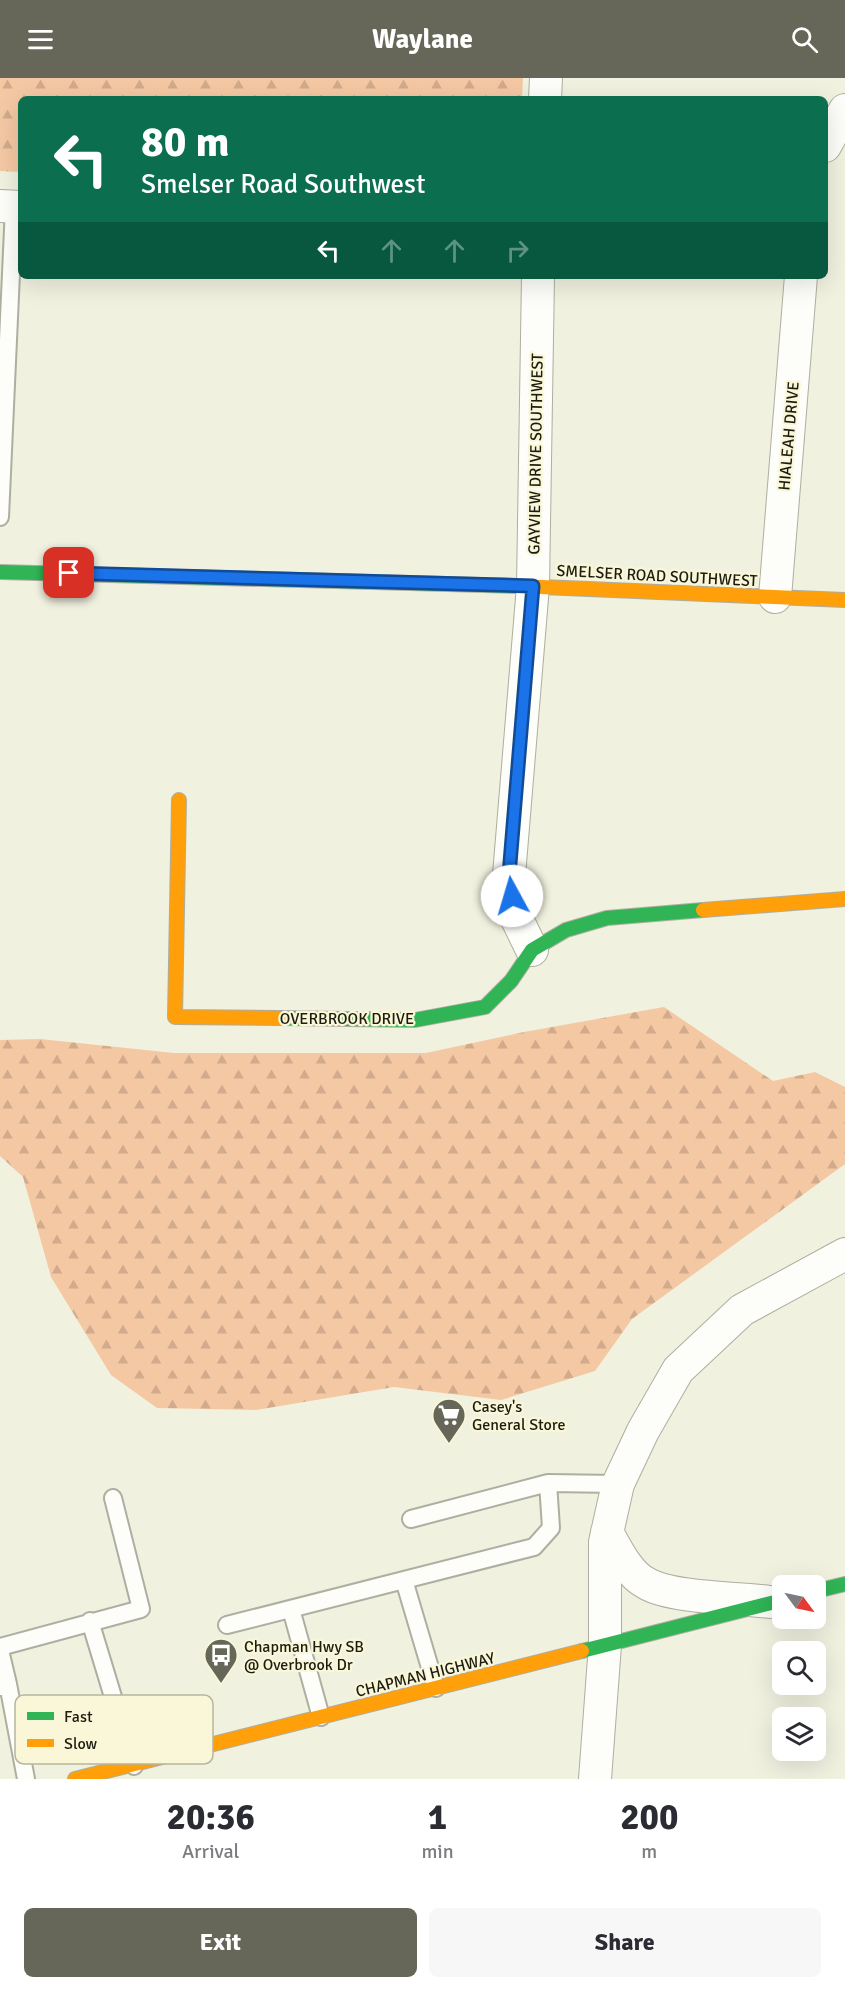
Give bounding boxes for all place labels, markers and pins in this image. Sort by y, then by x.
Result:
pin [43,547,94,598]
supermarket icon: Casey's General Store [431,1397,467,1444]
place label: Casey's General Store [472,1397,565,1435]
bus stop icon: Chapman Hwy SB @ Overbrook Dr [203,1637,239,1684]
place label: Chapman Hwy SB @ Overbrook Dr [244,1637,364,1675]

